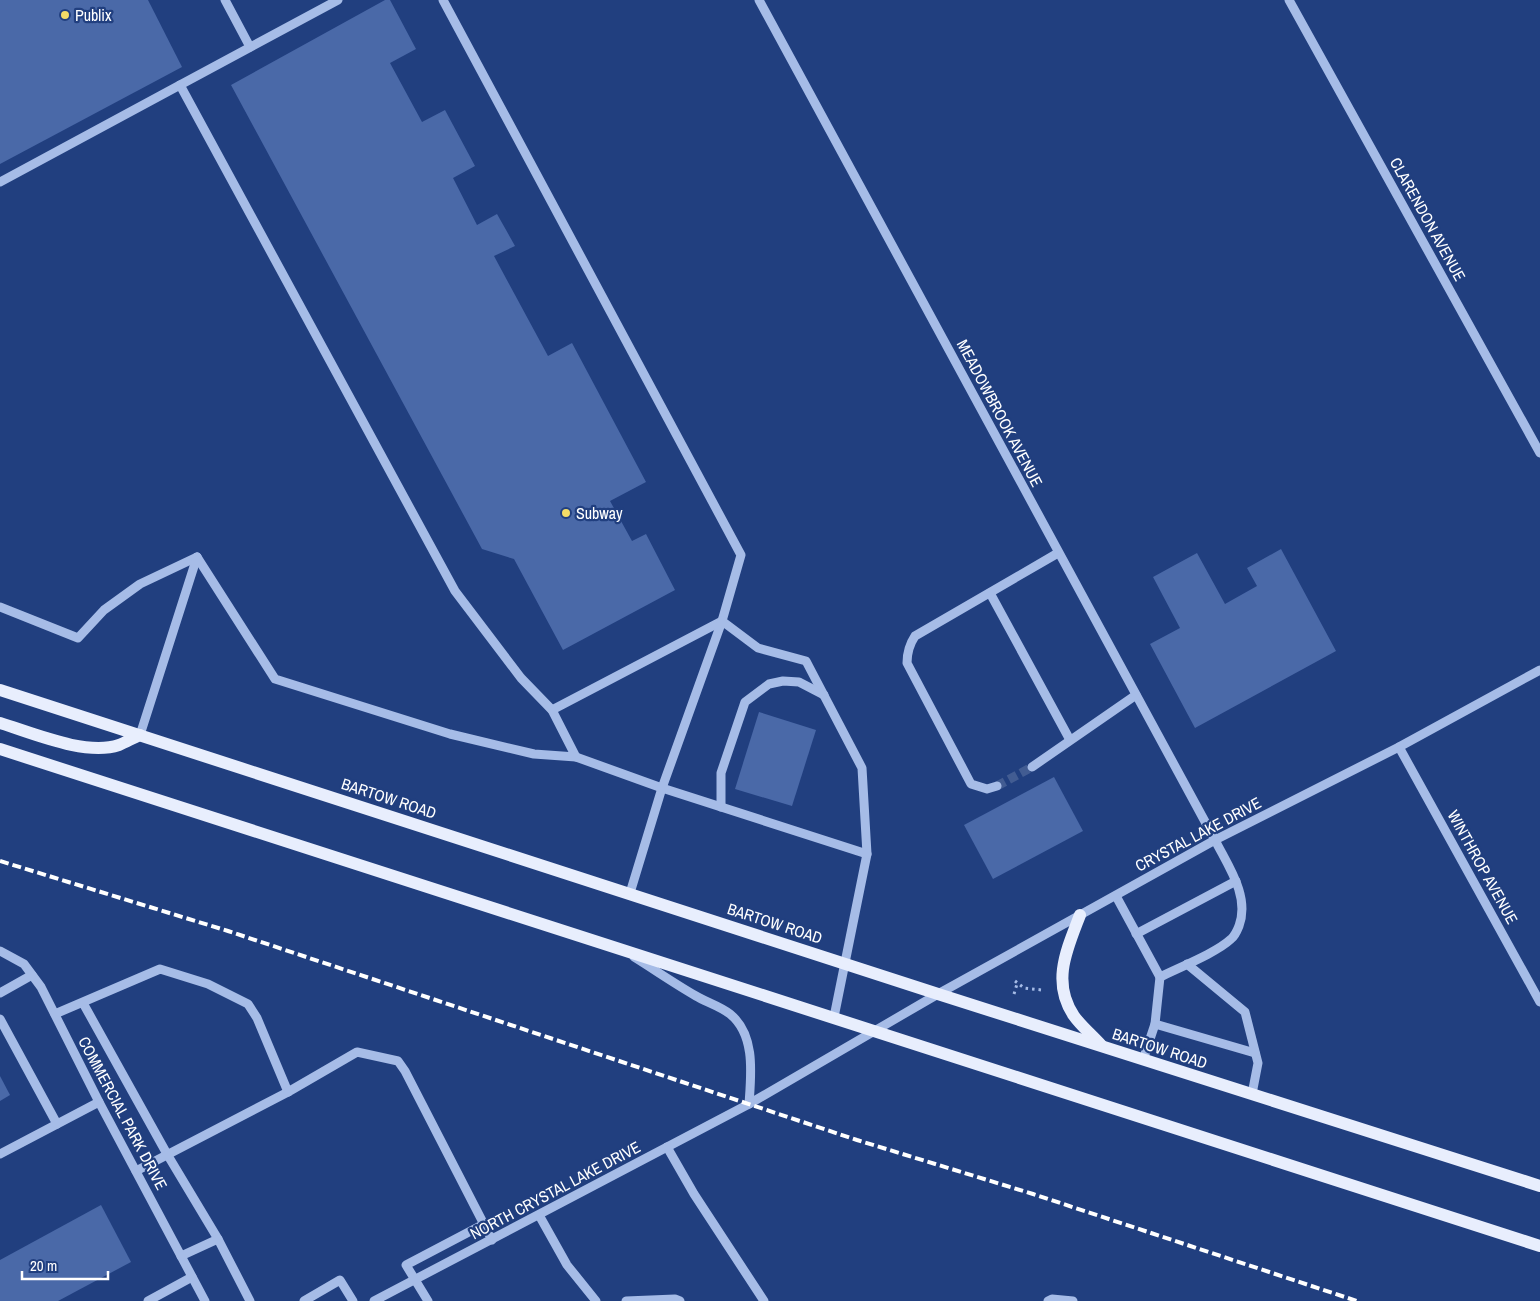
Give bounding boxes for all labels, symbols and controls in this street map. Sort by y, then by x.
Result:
place label: Publix [75,4,112,26]
marker: Publix [59,9,71,21]
street label: CLARENDON AVENUE [1385,153,1471,285]
street label: MEADOWBROOK AVENUE [952,336,1048,490]
place label: Subway [576,502,623,524]
marker: Subway [560,507,572,519]
street label: BARTOW ROAD [339,772,439,824]
street label: CRYSTAL LAKE DRIVE [1131,791,1265,877]
street label: WINTHROP AVENUE [1443,806,1523,928]
street label: BARTOW ROAD [725,897,825,949]
street label: BARTOW ROAD [1110,1022,1210,1074]
street label: COMMERCIAL PARK DRIVE [73,1033,173,1193]
street label: NORTH CRYSTAL LAKE DRIVE [466,1136,644,1244]
scale bar [22,1248,109,1280]
text: 20 m [30,1255,57,1276]

